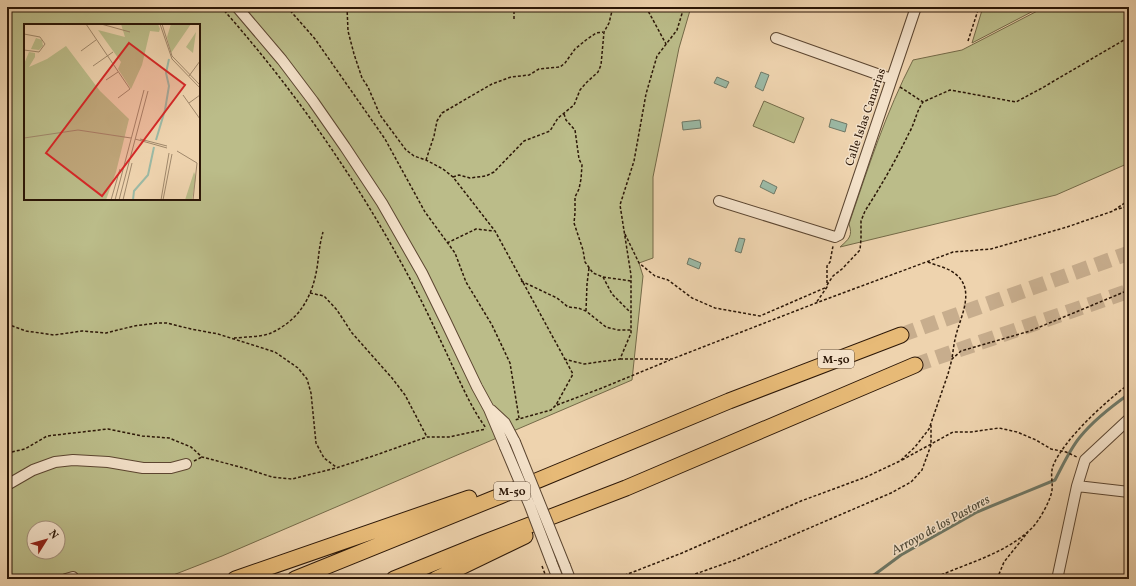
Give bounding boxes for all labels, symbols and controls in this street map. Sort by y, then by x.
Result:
inset map [24,24,200,200]
street label: Calle Islas Canarias [842,66,890,168]
road number: M-50 [818,350,854,368]
road number: M-50 [494,482,530,500]
water label: Arroyo de los Pastores [888,491,994,561]
north arrow [26,520,66,560]
text: N [44,527,61,543]

